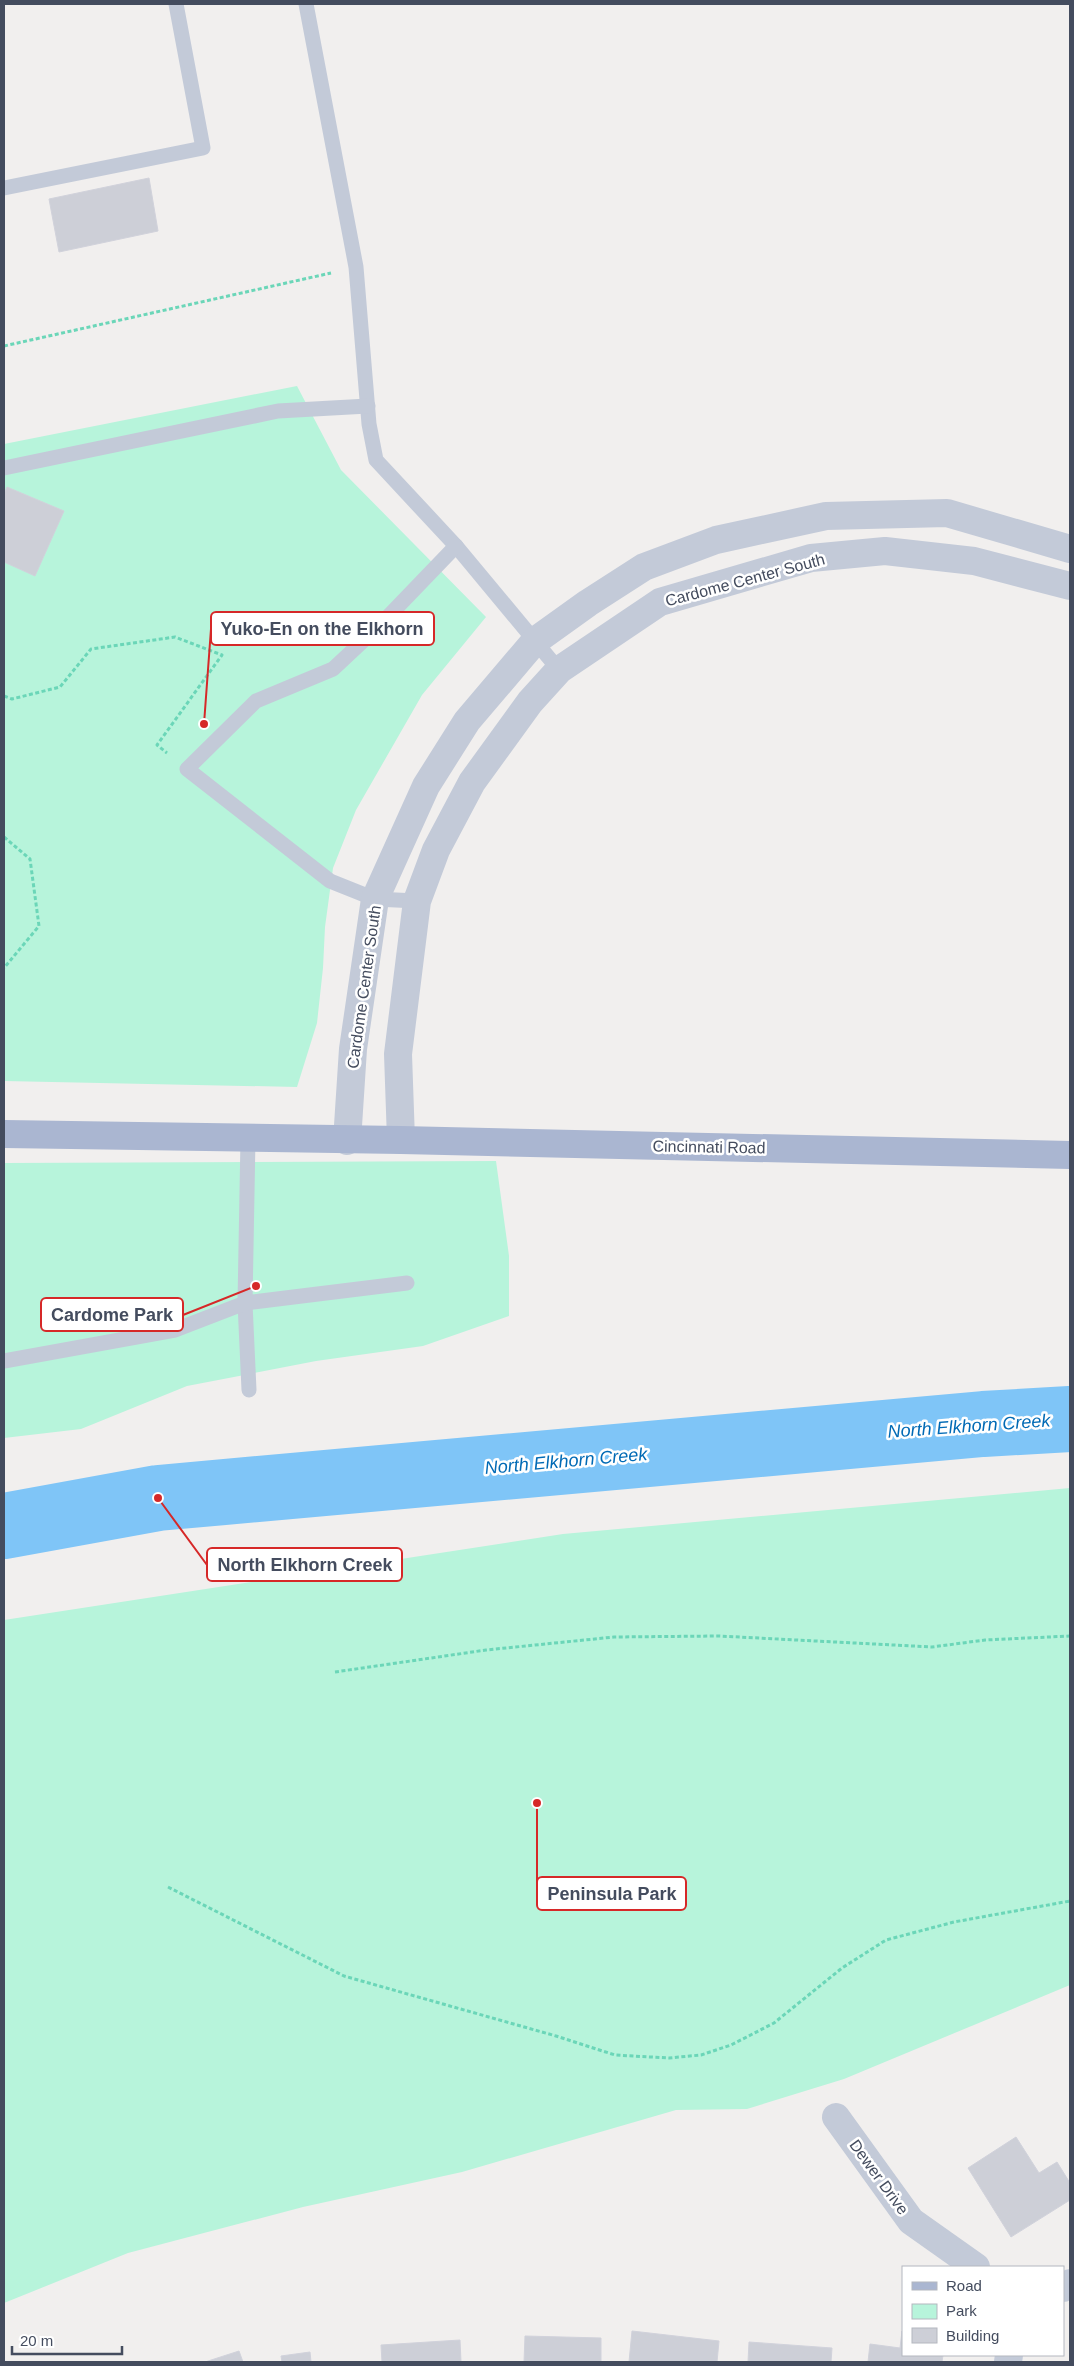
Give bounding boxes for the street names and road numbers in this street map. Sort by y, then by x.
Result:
street label: Cardome Center South [663,550,827,610]
street label: Cardome Center South [344,904,384,1070]
street label: Cincinnati Road [652,1138,766,1156]
street label: Dewer Drive [846,2136,912,2218]

